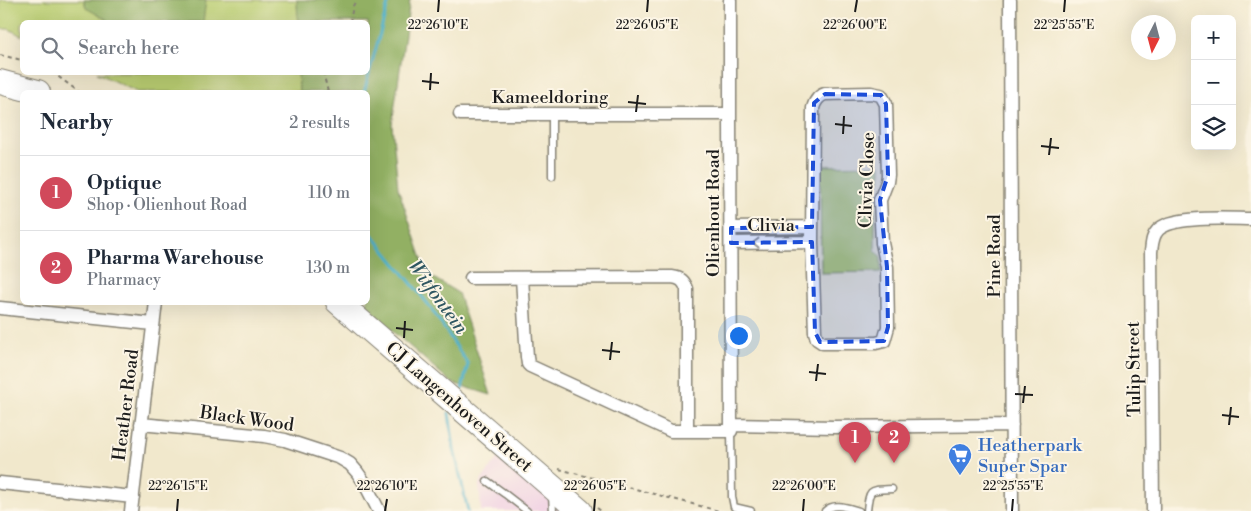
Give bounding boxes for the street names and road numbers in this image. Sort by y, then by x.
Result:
street label: Kameeldoring [492,86,609,109]
street label: Clivia Close [854,132,880,228]
street label: Olienhout Road [702,148,725,277]
street label: Pine Road [983,213,1006,298]
street label: Clivia [747,214,796,237]
street label: Tulip Street [1122,320,1146,417]
street label: CJ Langenhoven Street [381,337,538,478]
street label: Heather Road [108,347,144,462]
street label: Black Wood [197,401,296,437]

